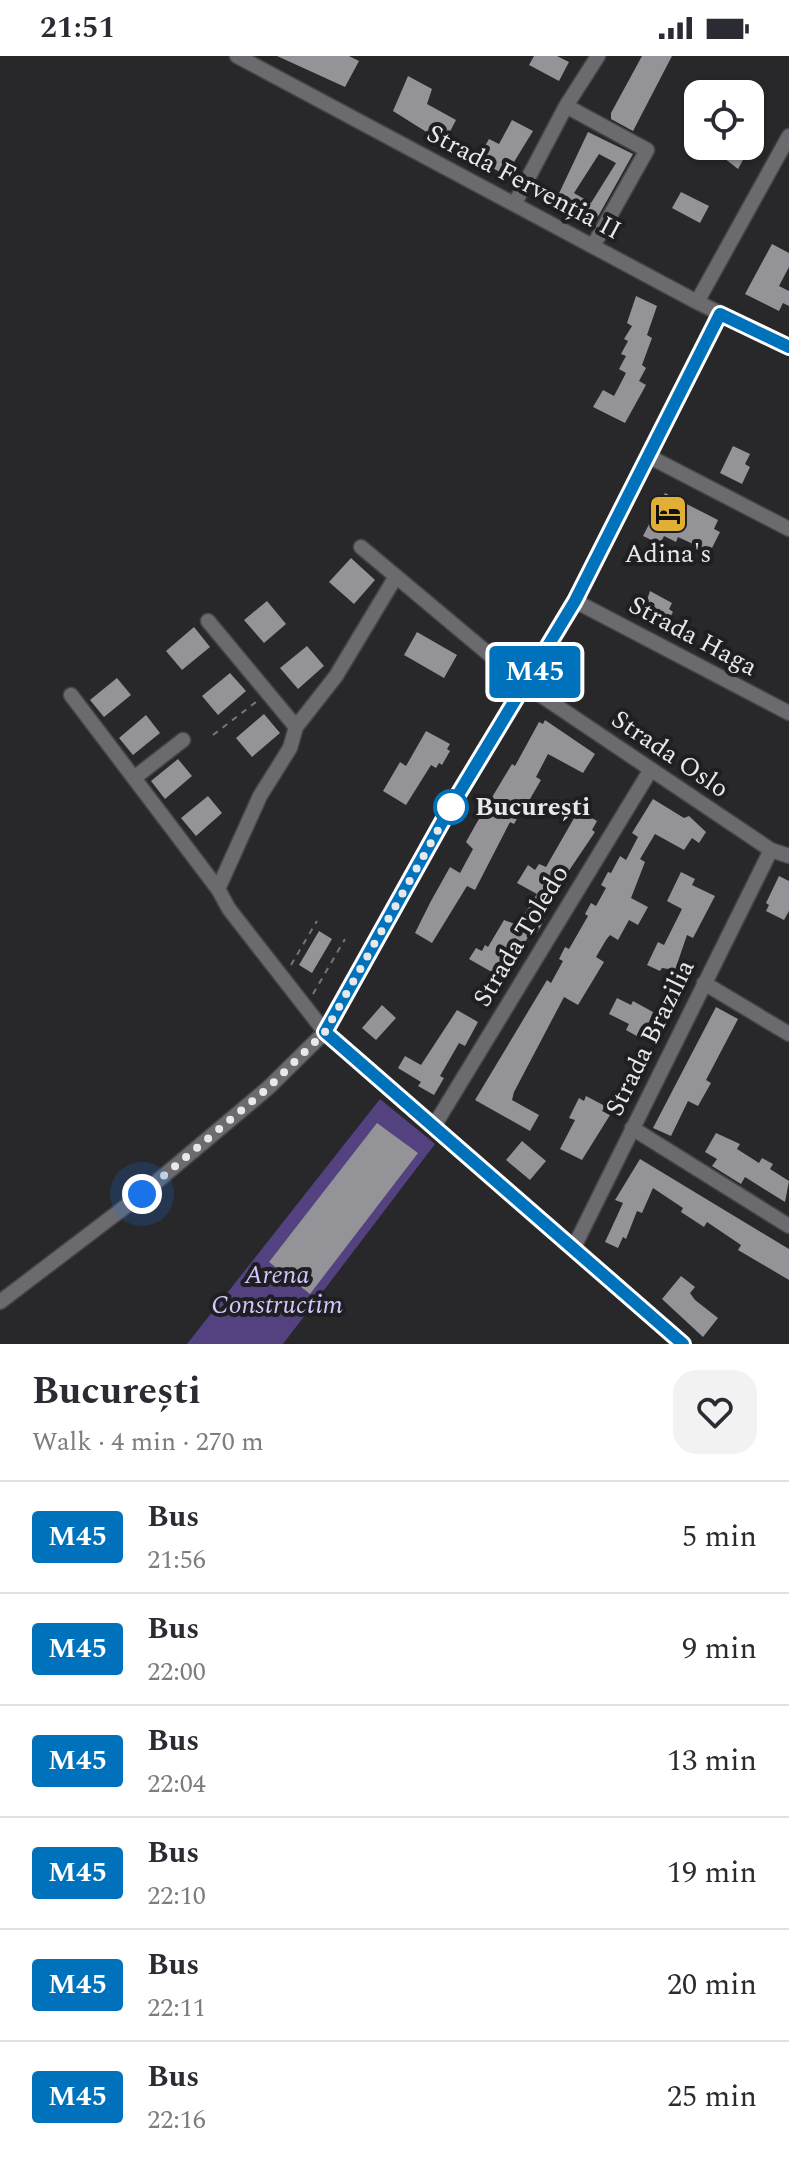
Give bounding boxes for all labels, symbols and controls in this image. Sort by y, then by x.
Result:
text: 21:51 [40,5,115,51]
map controls [684,80,764,160]
button: locate [684,80,764,160]
street label: Strada Fervenția II [419,114,629,250]
hotel icon: Adina's [647,493,689,535]
place label: Adina's [624,534,712,574]
street label: Strada Haga [621,585,765,687]
line badge: M45 [489,646,581,698]
text: M45 [505,650,565,693]
street label: Strada Oslo [603,700,737,808]
place label: București [475,787,591,827]
marker: București [434,790,468,824]
street label: Strada Toledo [463,857,579,1015]
street label: Strada Brazilia [595,953,705,1123]
your location [122,1174,162,1214]
park label: Arena Constructim [211,1255,343,1325]
text: București [32,1363,201,1421]
button: heart [673,1370,757,1454]
text: Walk · 4 min · 270 m [32,1422,264,1462]
text: Bus [147,1494,199,1540]
text: 5 min [682,1514,757,1560]
text: M45 [48,1515,107,1558]
text: 21:56 [147,1540,206,1580]
text: Bus [147,1606,199,1652]
text: 9 min [682,1626,757,1672]
text: M45 [48,1627,107,1670]
text: 22:00 [147,1652,206,1692]
text: Bus [147,1718,199,1764]
text: 13 min [667,1738,757,1784]
text: M45 [48,1739,107,1782]
text: 22:04 [147,1764,206,1804]
text: Bus [147,1830,199,1876]
text: 19 min [667,1850,757,1896]
text: M45 [48,1851,107,1894]
text: 22:10 [147,1876,206,1916]
text: Bus [147,1942,199,1988]
text: 20 min [667,1962,757,2008]
text: M45 [48,1963,107,2006]
text: 22:11 [147,1988,206,2028]
text: Bus [147,2054,199,2100]
text: 25 min [667,2074,757,2120]
text: M45 [48,2075,107,2118]
text: 22:16 [147,2100,206,2140]

